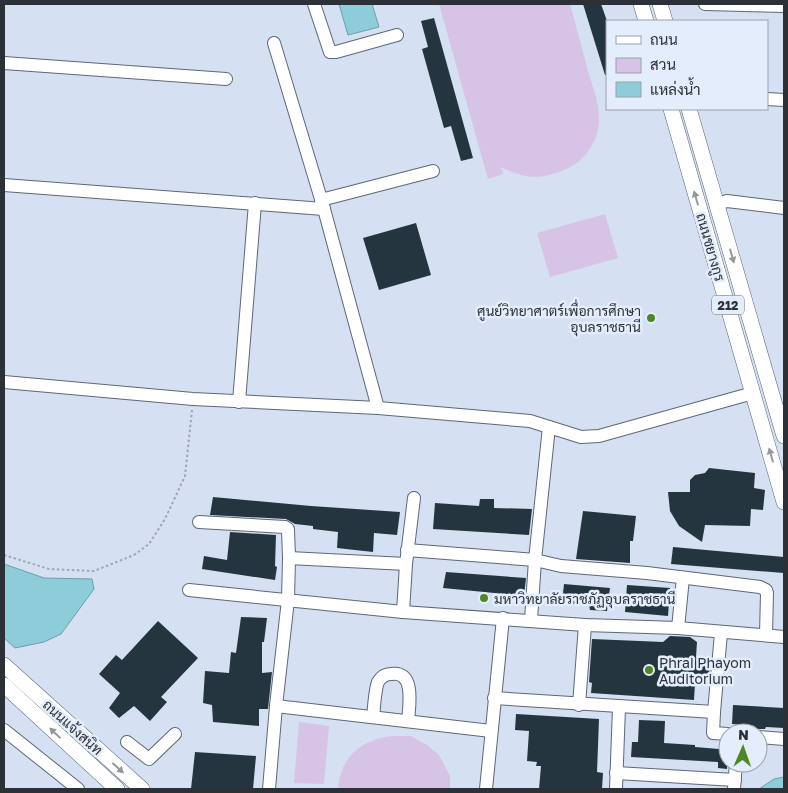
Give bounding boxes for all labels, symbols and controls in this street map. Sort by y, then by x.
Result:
legend [606,20,768,110]
text: ถนน [650,30,678,48]
text: สวน [650,55,676,73]
text: แหล่งน้ำ [650,77,701,98]
one-way arrow [692,190,700,205]
street label: ถนนชยางกูร [691,211,729,284]
one-way arrow [728,249,736,264]
road number: 212 [712,296,744,314]
place label: ศูนย์วิทยาศาตร์เพื่อการศึกษา อุบลราชธานี [477,299,641,337]
marker: ศูนย์วิทยาศาตร์เพื่อการศึกษา อุบลราชธานี [645,312,657,324]
one-way arrow [766,447,774,462]
place label: มหาวิทยาลัยราชภัฏอุบลราชธานี [494,590,676,609]
marker: มหาวิทยาลัยราชภัฏอุบลราชธานี [478,592,490,604]
place label: Phrai Phayom Auditorium [659,654,751,687]
marker: Phrai Phayom Auditorium [643,664,655,676]
street label: ถนนแจ้งสนิท [40,696,106,758]
north arrow [718,723,768,773]
text: N [738,726,749,743]
one-way arrow [49,727,62,738]
one-way arrow [112,762,124,774]

